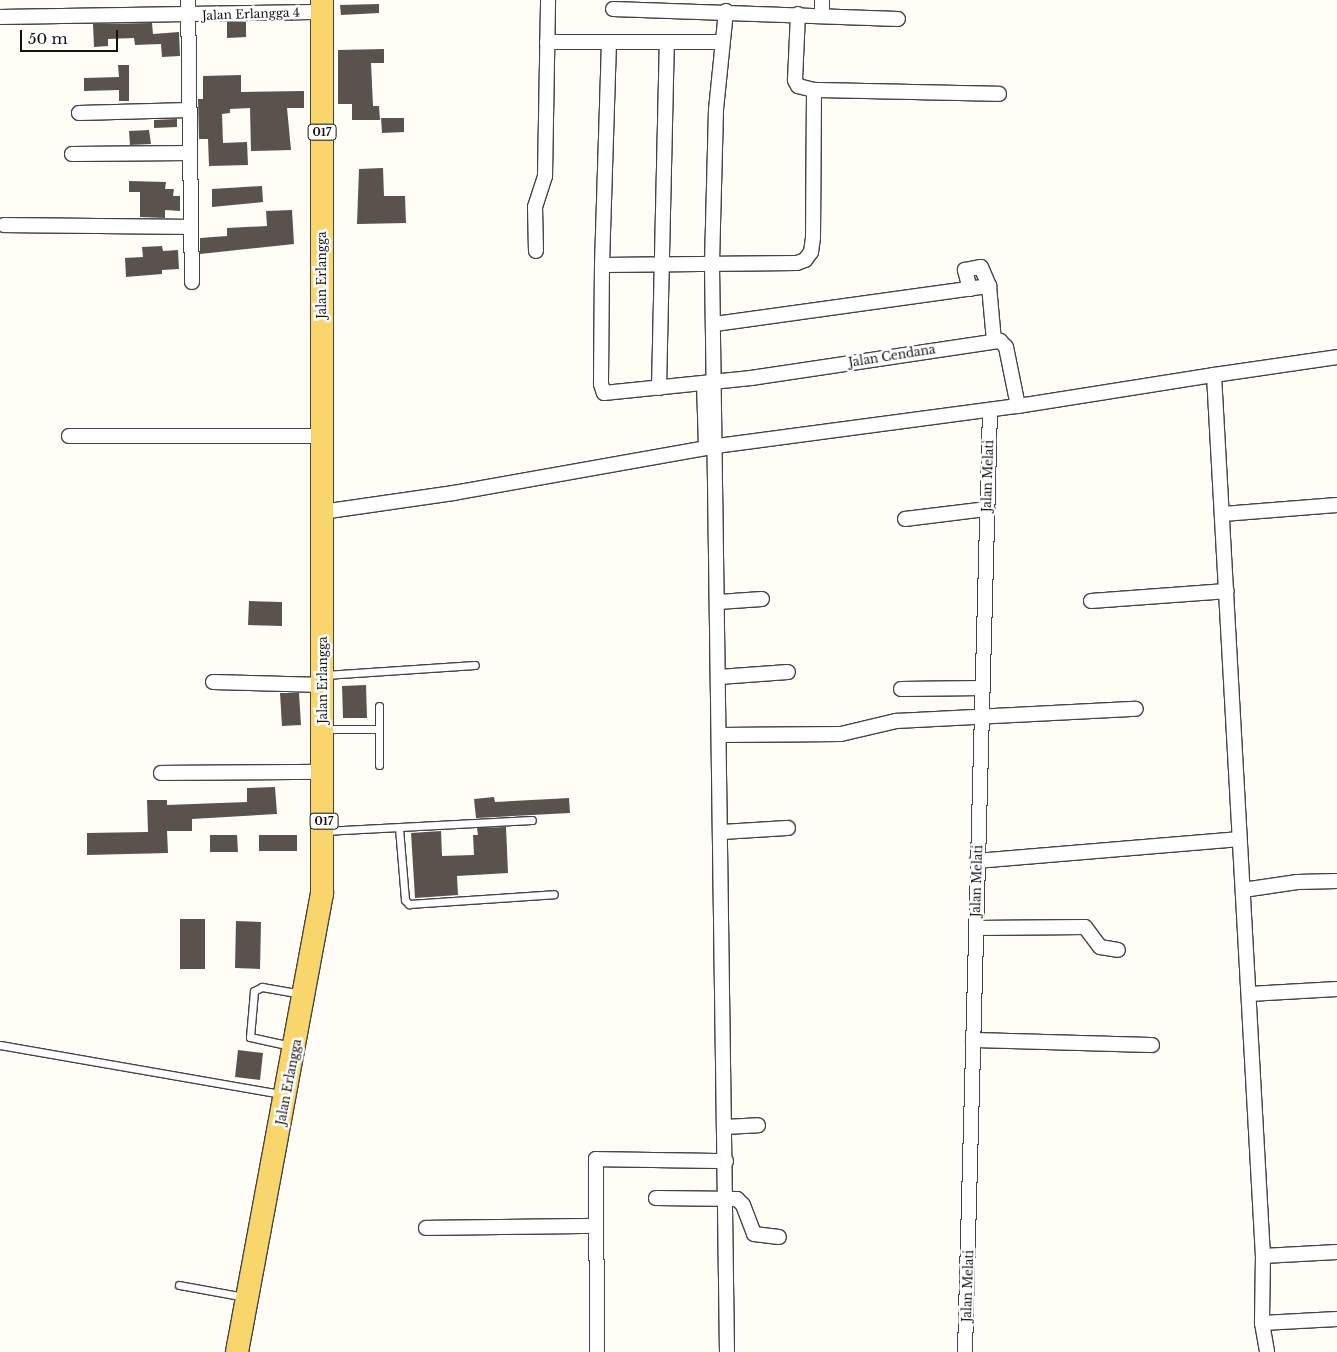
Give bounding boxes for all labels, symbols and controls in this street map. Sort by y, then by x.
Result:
street label: Jalan Erlangga 4 [202,5,300,23]
scale bar [22,20,120,52]
text: 50 m [28,29,68,48]
road number: 017 [307,124,337,140]
street label: Jalan Erlangga [315,231,329,319]
street label: Jalan Cendana [848,342,936,370]
street label: Jalan Melati [980,440,996,512]
street label: Jalan Erlangga [316,636,330,724]
road number: 017 [309,812,339,829]
street label: Jalan Melati [969,845,985,917]
street label: Jalan Erlangga [274,1038,304,1126]
street label: Jalan Melati [960,1250,976,1322]

